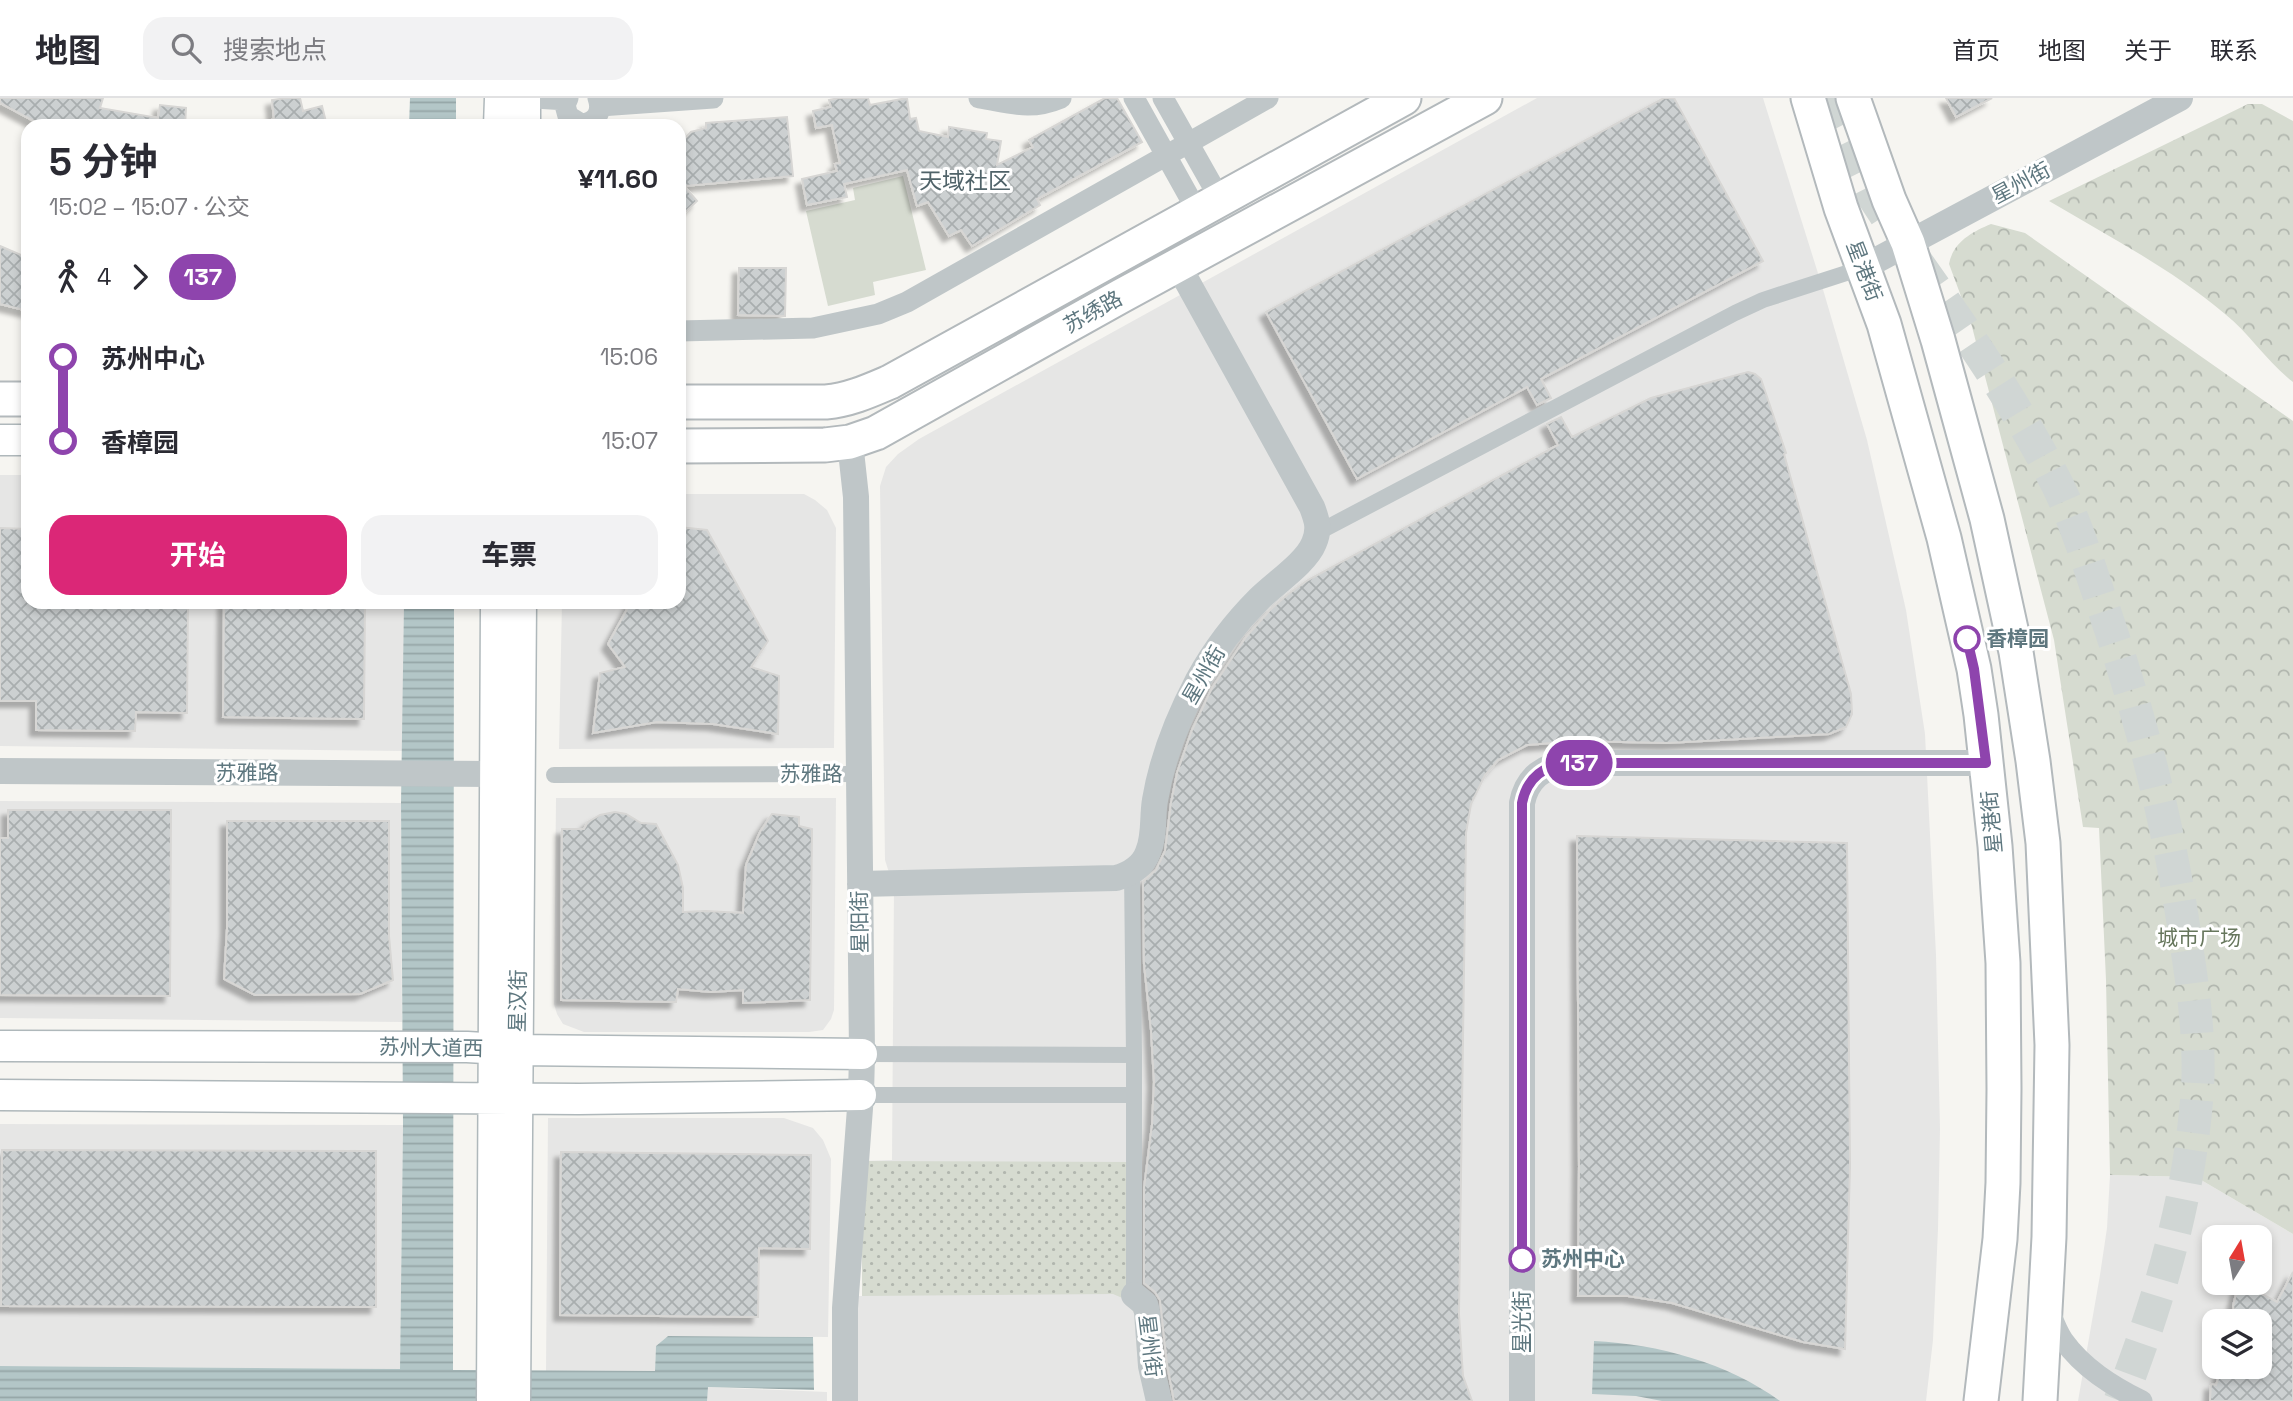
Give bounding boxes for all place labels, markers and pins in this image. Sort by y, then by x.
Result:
place label: 香樟园 [1986,625,2049,652]
marker: 香樟园 [1954,626,1980,652]
place label: 苏州中心 [1541,1245,1625,1272]
marker: 苏州中心 [1509,1246,1535,1272]

